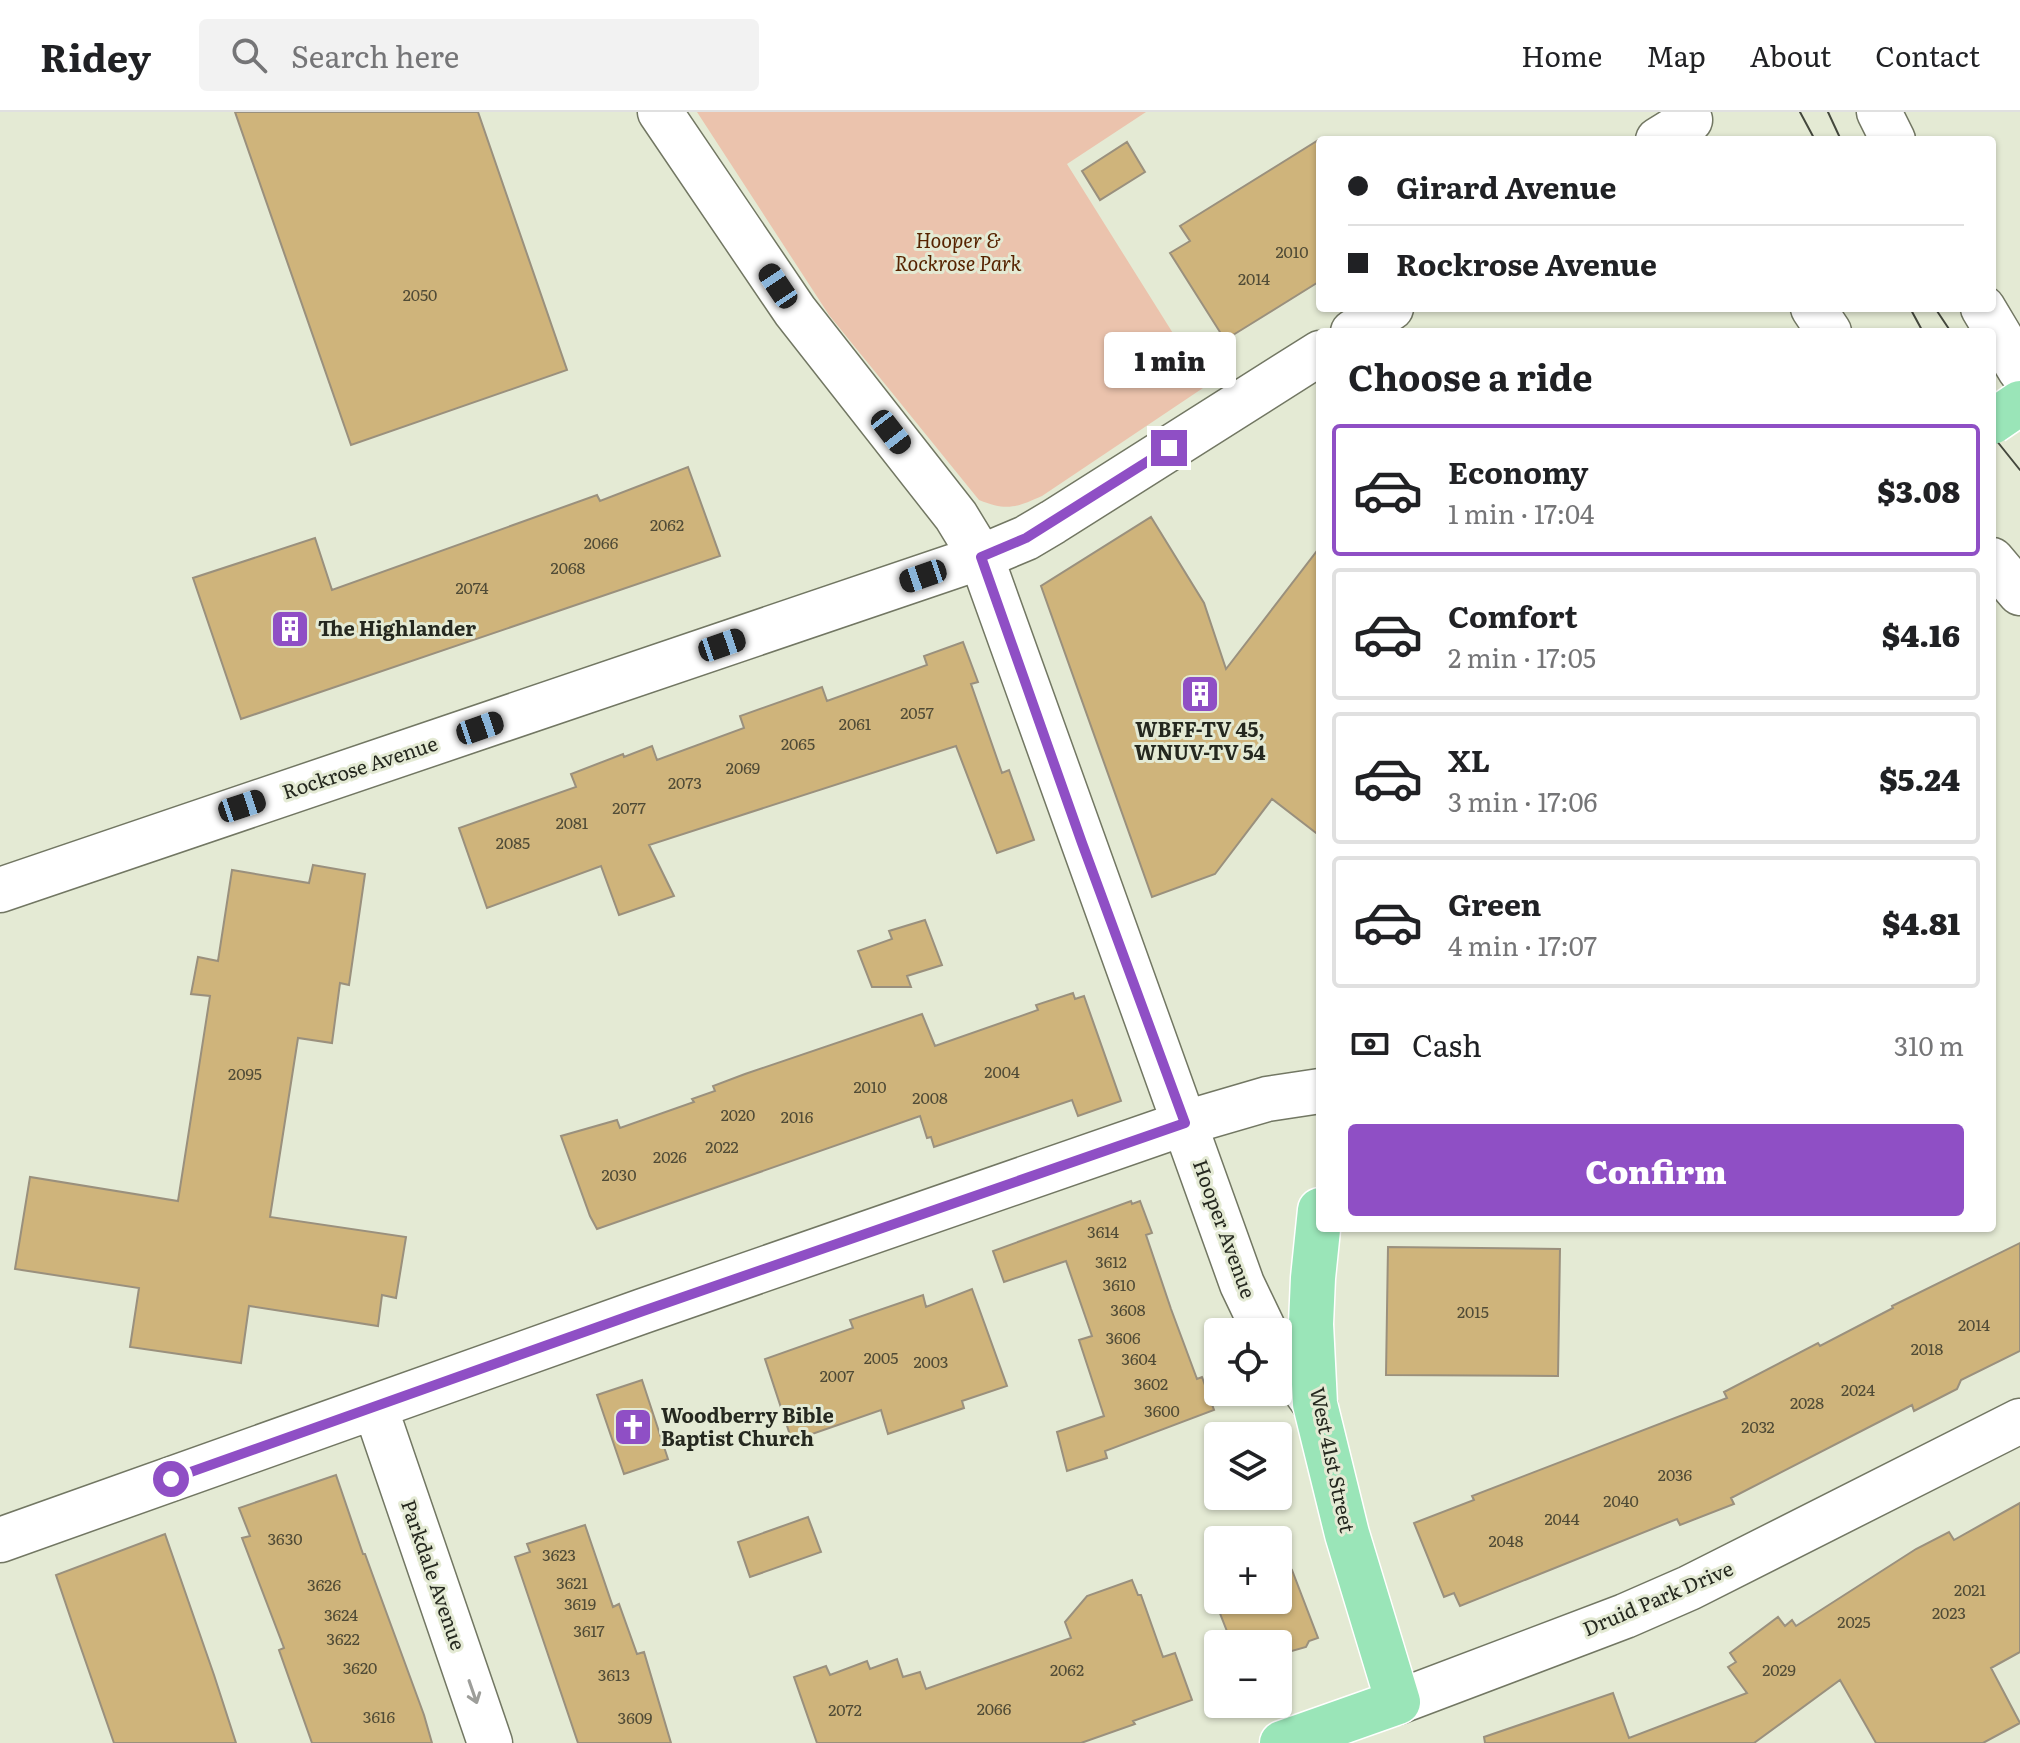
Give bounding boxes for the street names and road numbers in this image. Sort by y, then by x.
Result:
street label: Rockrose Avenue [278,727,441,805]
street label: Hooper Avenue [1187,1155,1265,1302]
street label: West 41st Street [1304,1384,1364,1535]
street label: Parkdale Avenue [395,1495,475,1654]
street label: Druid Park Drive [1577,1552,1737,1642]

